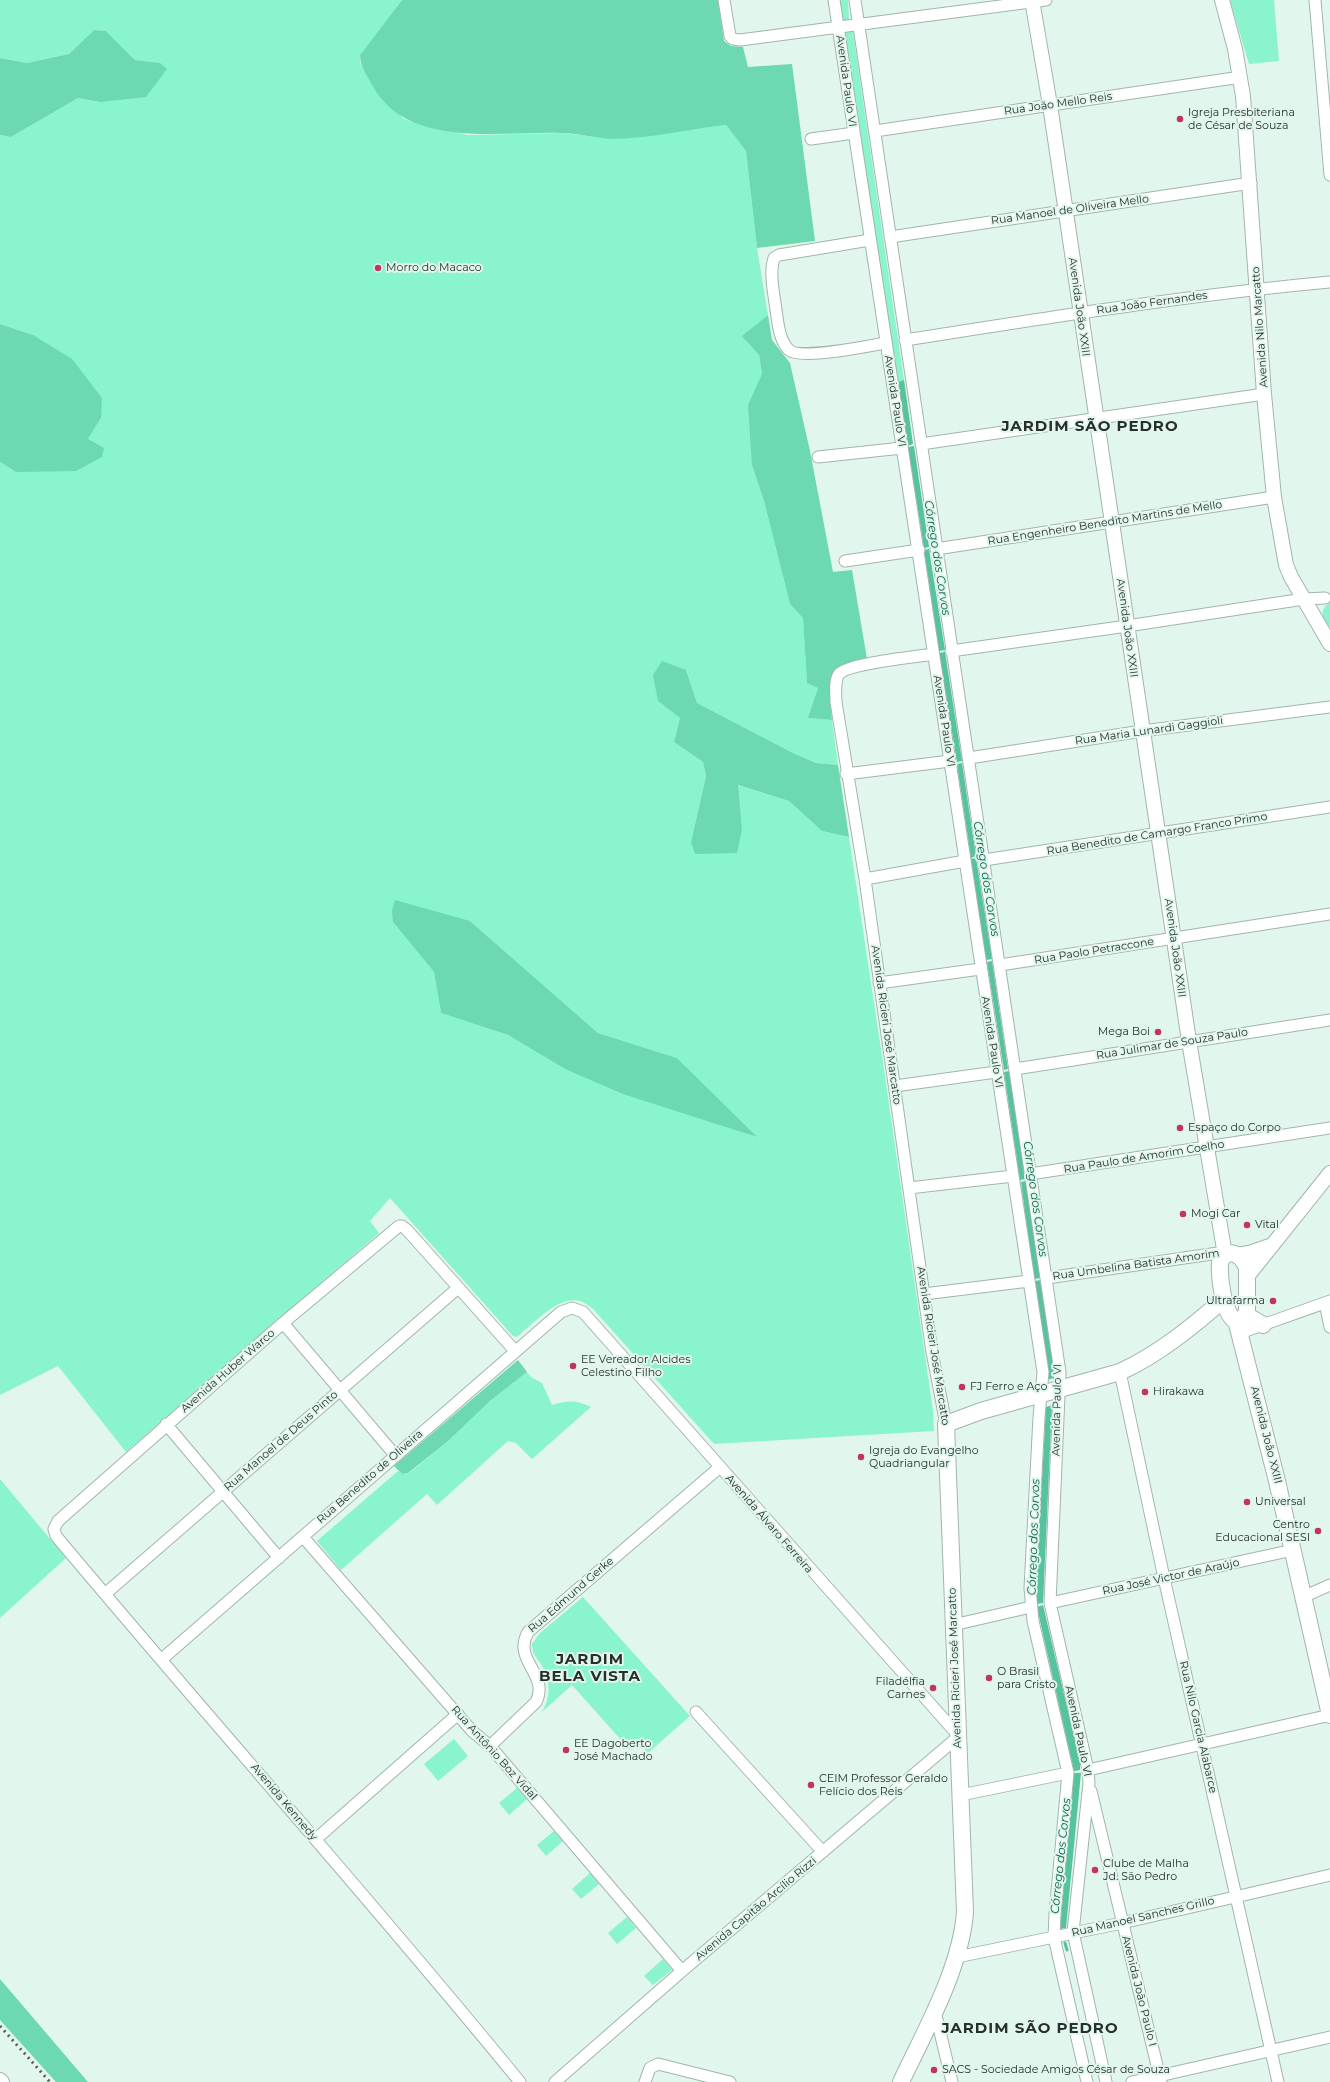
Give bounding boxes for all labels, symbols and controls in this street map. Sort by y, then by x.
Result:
street label: Avenida Paulo VI [833,34,859,128]
street label: Rua João Mello Reis [1003,90,1113,118]
place label: Igreja Presbiteriana de César de Souza [1188,106,1295,132]
marker: Igreja Presbiteriana de César de Souza [1175,114,1185,124]
street label: Rua Manoel de Oliveira Mello [990,192,1150,228]
street label: Avenida João XXIII [1066,257,1092,357]
place label: Morro do Macaco [386,261,482,275]
marker: Morro do Macaco [373,263,383,273]
street label: Avenida Nilo Marcatto [1249,266,1271,388]
street label: Rua João Fernandes [1096,289,1208,317]
street label: Avenida Paulo VI [881,354,909,448]
district label: JARDIM SÃO PEDRO [1001,418,1179,436]
street label: Rua Engenheiro Benedito Martins de Mello [987,498,1223,548]
water label: Córrego dos Corvos [921,499,953,617]
street label: Avenida João XXIII [1114,578,1140,678]
street label: Avenida Paulo VI [930,674,958,768]
street label: Rua Maria Lunardi Gaggioli [1074,714,1224,748]
street label: Rua Benedito de Camargo Franco Primo [1046,810,1268,858]
water label: Córrego dos Corvos [970,820,1002,938]
street label: Avenida João XXIII [1162,898,1188,998]
street label: Rua Paolo Petraccone [1033,935,1155,967]
street label: Avenida Ricieri José Marcatto [868,944,904,1106]
street label: Avenida Paulo VI [978,995,1006,1089]
street label: Rua Julimar de Souza Paulo [1095,1025,1249,1063]
place label: Mega Boi [1098,1025,1150,1039]
marker: Mega Boi [1153,1027,1163,1037]
place label: Espaço do Corpo [1188,1121,1281,1135]
marker: Espaço do Corpo [1175,1123,1185,1133]
street label: Rua Paulo de Amorim Coelho [1063,1138,1225,1176]
water label: Córrego dos Corvos [1020,1140,1050,1258]
place label: Mogi Car [1191,1207,1240,1221]
marker: Mogi Car [1178,1209,1188,1219]
place label: Vital [1255,1218,1279,1232]
marker: Vital [1242,1220,1252,1230]
street label: Rua Umbelina Batista Amorim [1052,1247,1220,1283]
street label: Avenida Ricieri José Marcatto [914,1266,952,1426]
place label: Ultrafarma [1206,1294,1265,1308]
marker: Ultrafarma [1268,1296,1278,1306]
street label: Avenida Huber Warco [178,1327,278,1415]
place label: EE Vereador Alcides Celestino Filho [581,1353,691,1379]
marker: EE Vereador Alcides Celestino Filho [568,1361,578,1371]
street label: Avenida Paulo VI [1050,1364,1064,1456]
place label: FJ Ferro e Aço [970,1380,1047,1394]
marker: FJ Ferro e Aço [957,1382,967,1392]
place label: Hirakawa [1153,1385,1204,1399]
street label: Avenida João XXIII [1248,1385,1284,1485]
marker: Hirakawa [1140,1387,1150,1397]
street label: Rua Manoel de Deus Pinto [221,1388,341,1494]
street label: Rua Benedito de Oliveira [314,1427,426,1527]
place label: Igreja do Evangelho Quadriangular [869,1444,979,1470]
marker: Igreja do Evangelho Quadriangular [856,1452,866,1462]
street label: Avenida Álvaro Ferreira [723,1472,815,1576]
water label: Córrego dos Corvos [1025,1478,1043,1596]
place label: Universal [1255,1495,1306,1509]
marker: Universal [1242,1497,1252,1507]
place label: Centro Educacional SESI [1215,1518,1310,1544]
marker: Centro Educacional SESI [1313,1526,1323,1536]
street label: Rua Edmund Gerke [526,1554,616,1636]
street label: Rua José Victor de Araújo [1101,1556,1241,1598]
street label: Avenida Ricieri José Marcatto [946,1587,964,1749]
district label: JARDIM BELA VISTA [539,1651,641,1686]
street label: Rua Nilo Garcia Alabarce [1176,1660,1220,1794]
place label: O Brasil para Cristo [997,1665,1056,1691]
marker: O Brasil para Cristo [984,1673,994,1683]
place label: Filadélfia Carnes [875,1675,925,1701]
marker: Filadélfia Carnes [928,1683,938,1693]
street label: Avenida Paulo VI [1062,1684,1094,1778]
street label: Rua Antônio Boz Vidal [448,1703,540,1803]
place label: EE Dagoberto José Machado [574,1737,653,1763]
marker: EE Dagoberto José Machado [561,1745,571,1755]
street label: Avenida Kennedy [248,1761,320,1843]
place label: CEIM Professor Geraldo Felício dos Reis [819,1772,948,1798]
marker: CEIM Professor Geraldo Felício dos Reis [806,1780,816,1790]
water label: Córrego dos Corvos [1048,1797,1074,1915]
street label: Avenida Capitão Arcílio Rizzi [693,1854,819,1964]
place label: Clube de Malha Jd. São Pedro [1103,1857,1189,1883]
marker: Clube de Malha Jd. São Pedro [1090,1865,1100,1875]
street label: Rua Manoel Sanches Grillo [1070,1894,1216,1940]
street label: Avenida João Paulo I [1119,1934,1159,2048]
district label: JARDIM SÃO PEDRO [941,2020,1119,2038]
place label: SACS - Sociedade Amigos César de Souza [942,2063,1170,2077]
marker: SACS - Sociedade Amigos César de Souza [929,2065,939,2075]

